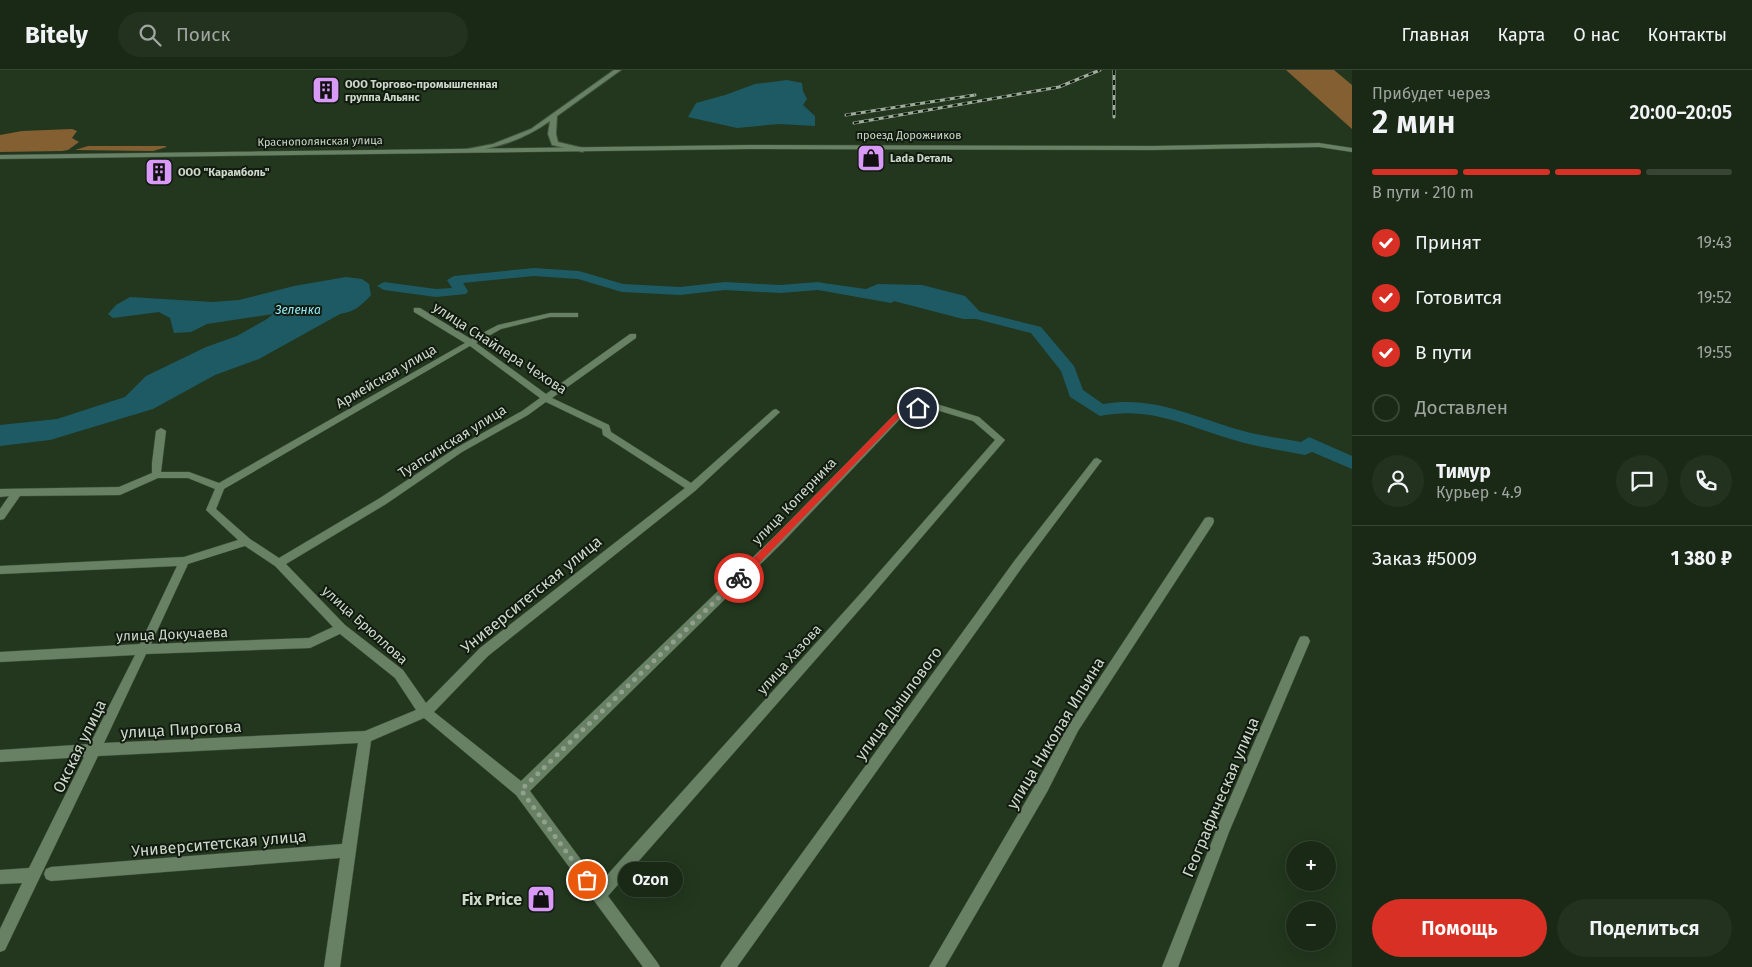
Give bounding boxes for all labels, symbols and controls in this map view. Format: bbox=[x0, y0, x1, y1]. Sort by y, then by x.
search box bbox=[118, 12, 468, 57]
text: Bitely bbox=[25, 21, 88, 49]
icon: search bbox=[136, 21, 164, 49]
text: Поиск bbox=[176, 23, 230, 46]
text: Главная bbox=[1402, 24, 1470, 46]
text: Карта bbox=[1498, 24, 1545, 46]
text: О нас bbox=[1573, 24, 1620, 46]
text: Контакты bbox=[1648, 24, 1727, 46]
building icon: ООО Торгово-промышленная группа Альянс bbox=[311, 75, 341, 105]
place label: ООО Торгово-промышленная группа Альянс bbox=[345, 78, 498, 104]
text: Прибудет через bbox=[1372, 84, 1491, 103]
text: 20:00–20:05 bbox=[1629, 101, 1732, 124]
text: 2 мин bbox=[1372, 103, 1455, 141]
street label: проезд Дорожников bbox=[857, 129, 961, 142]
street label: Краснополянская улица bbox=[257, 134, 383, 149]
shop icon: Lada Dеталь bbox=[856, 143, 886, 173]
place label: Lada Dеталь bbox=[890, 152, 953, 165]
building icon: ООО "Карамболь" bbox=[144, 157, 174, 187]
place label: ООО "Карамболь" bbox=[178, 166, 270, 179]
text: В пути · 210 m bbox=[1372, 183, 1474, 202]
icon: check bbox=[1372, 229, 1400, 257]
text: Принят bbox=[1415, 231, 1481, 254]
text: 19:43 bbox=[1697, 233, 1732, 252]
icon: check bbox=[1372, 284, 1400, 312]
text: Готовится bbox=[1415, 286, 1502, 309]
text: 19:52 bbox=[1697, 288, 1732, 307]
street label: улица Снайпера Чехова bbox=[430, 299, 570, 398]
water label: Зеленка bbox=[274, 303, 321, 317]
icon: check bbox=[1372, 339, 1400, 367]
street label: Армейская улица bbox=[333, 341, 440, 412]
text: В пути bbox=[1415, 341, 1472, 364]
text: 19:55 bbox=[1697, 343, 1732, 362]
pin bbox=[897, 387, 939, 429]
icon: home bbox=[904, 394, 932, 422]
text: Доставлен bbox=[1415, 396, 1508, 419]
street label: Туапсинская улица bbox=[395, 401, 510, 482]
street label: улица Коперника bbox=[748, 454, 840, 548]
button: person bbox=[1372, 455, 1424, 507]
button: chat bbox=[1616, 455, 1668, 507]
button: phone bbox=[1680, 455, 1732, 507]
text: Тимур bbox=[1436, 460, 1491, 483]
text: Курьер · 4.9 bbox=[1436, 483, 1522, 502]
street label: Университетская улица bbox=[457, 532, 606, 657]
text: Заказ #5009 bbox=[1372, 547, 1477, 570]
text: 1 380 ₽ bbox=[1671, 547, 1732, 570]
courier bbox=[714, 553, 764, 603]
icon: bike bbox=[725, 564, 753, 592]
street label: улица Брюллова bbox=[318, 582, 411, 668]
street label: улица Хазова bbox=[754, 621, 825, 698]
street label: улица Докучаева bbox=[116, 624, 228, 645]
street label: улица Дышлового bbox=[851, 643, 946, 764]
street label: улица Николая Ильина bbox=[1003, 654, 1108, 813]
street label: Окская улица bbox=[49, 697, 110, 796]
street label: Географическая улица bbox=[1178, 714, 1263, 880]
street label: улица Пирогова bbox=[120, 717, 242, 742]
street label: Университетская улица bbox=[131, 826, 307, 861]
map controls bbox=[1286, 841, 1336, 951]
button: + bbox=[1286, 841, 1336, 891]
pin bbox=[566, 859, 608, 901]
callout: Ozon bbox=[617, 862, 682, 898]
icon: bag bbox=[573, 866, 601, 894]
text: Ozon bbox=[632, 870, 669, 889]
shop icon: Fix Price bbox=[526, 884, 556, 914]
place label: Fix Price bbox=[462, 890, 522, 909]
button: Помощь bbox=[1372, 899, 1547, 957]
button: Поделиться bbox=[1557, 899, 1732, 957]
button: − bbox=[1286, 901, 1336, 951]

